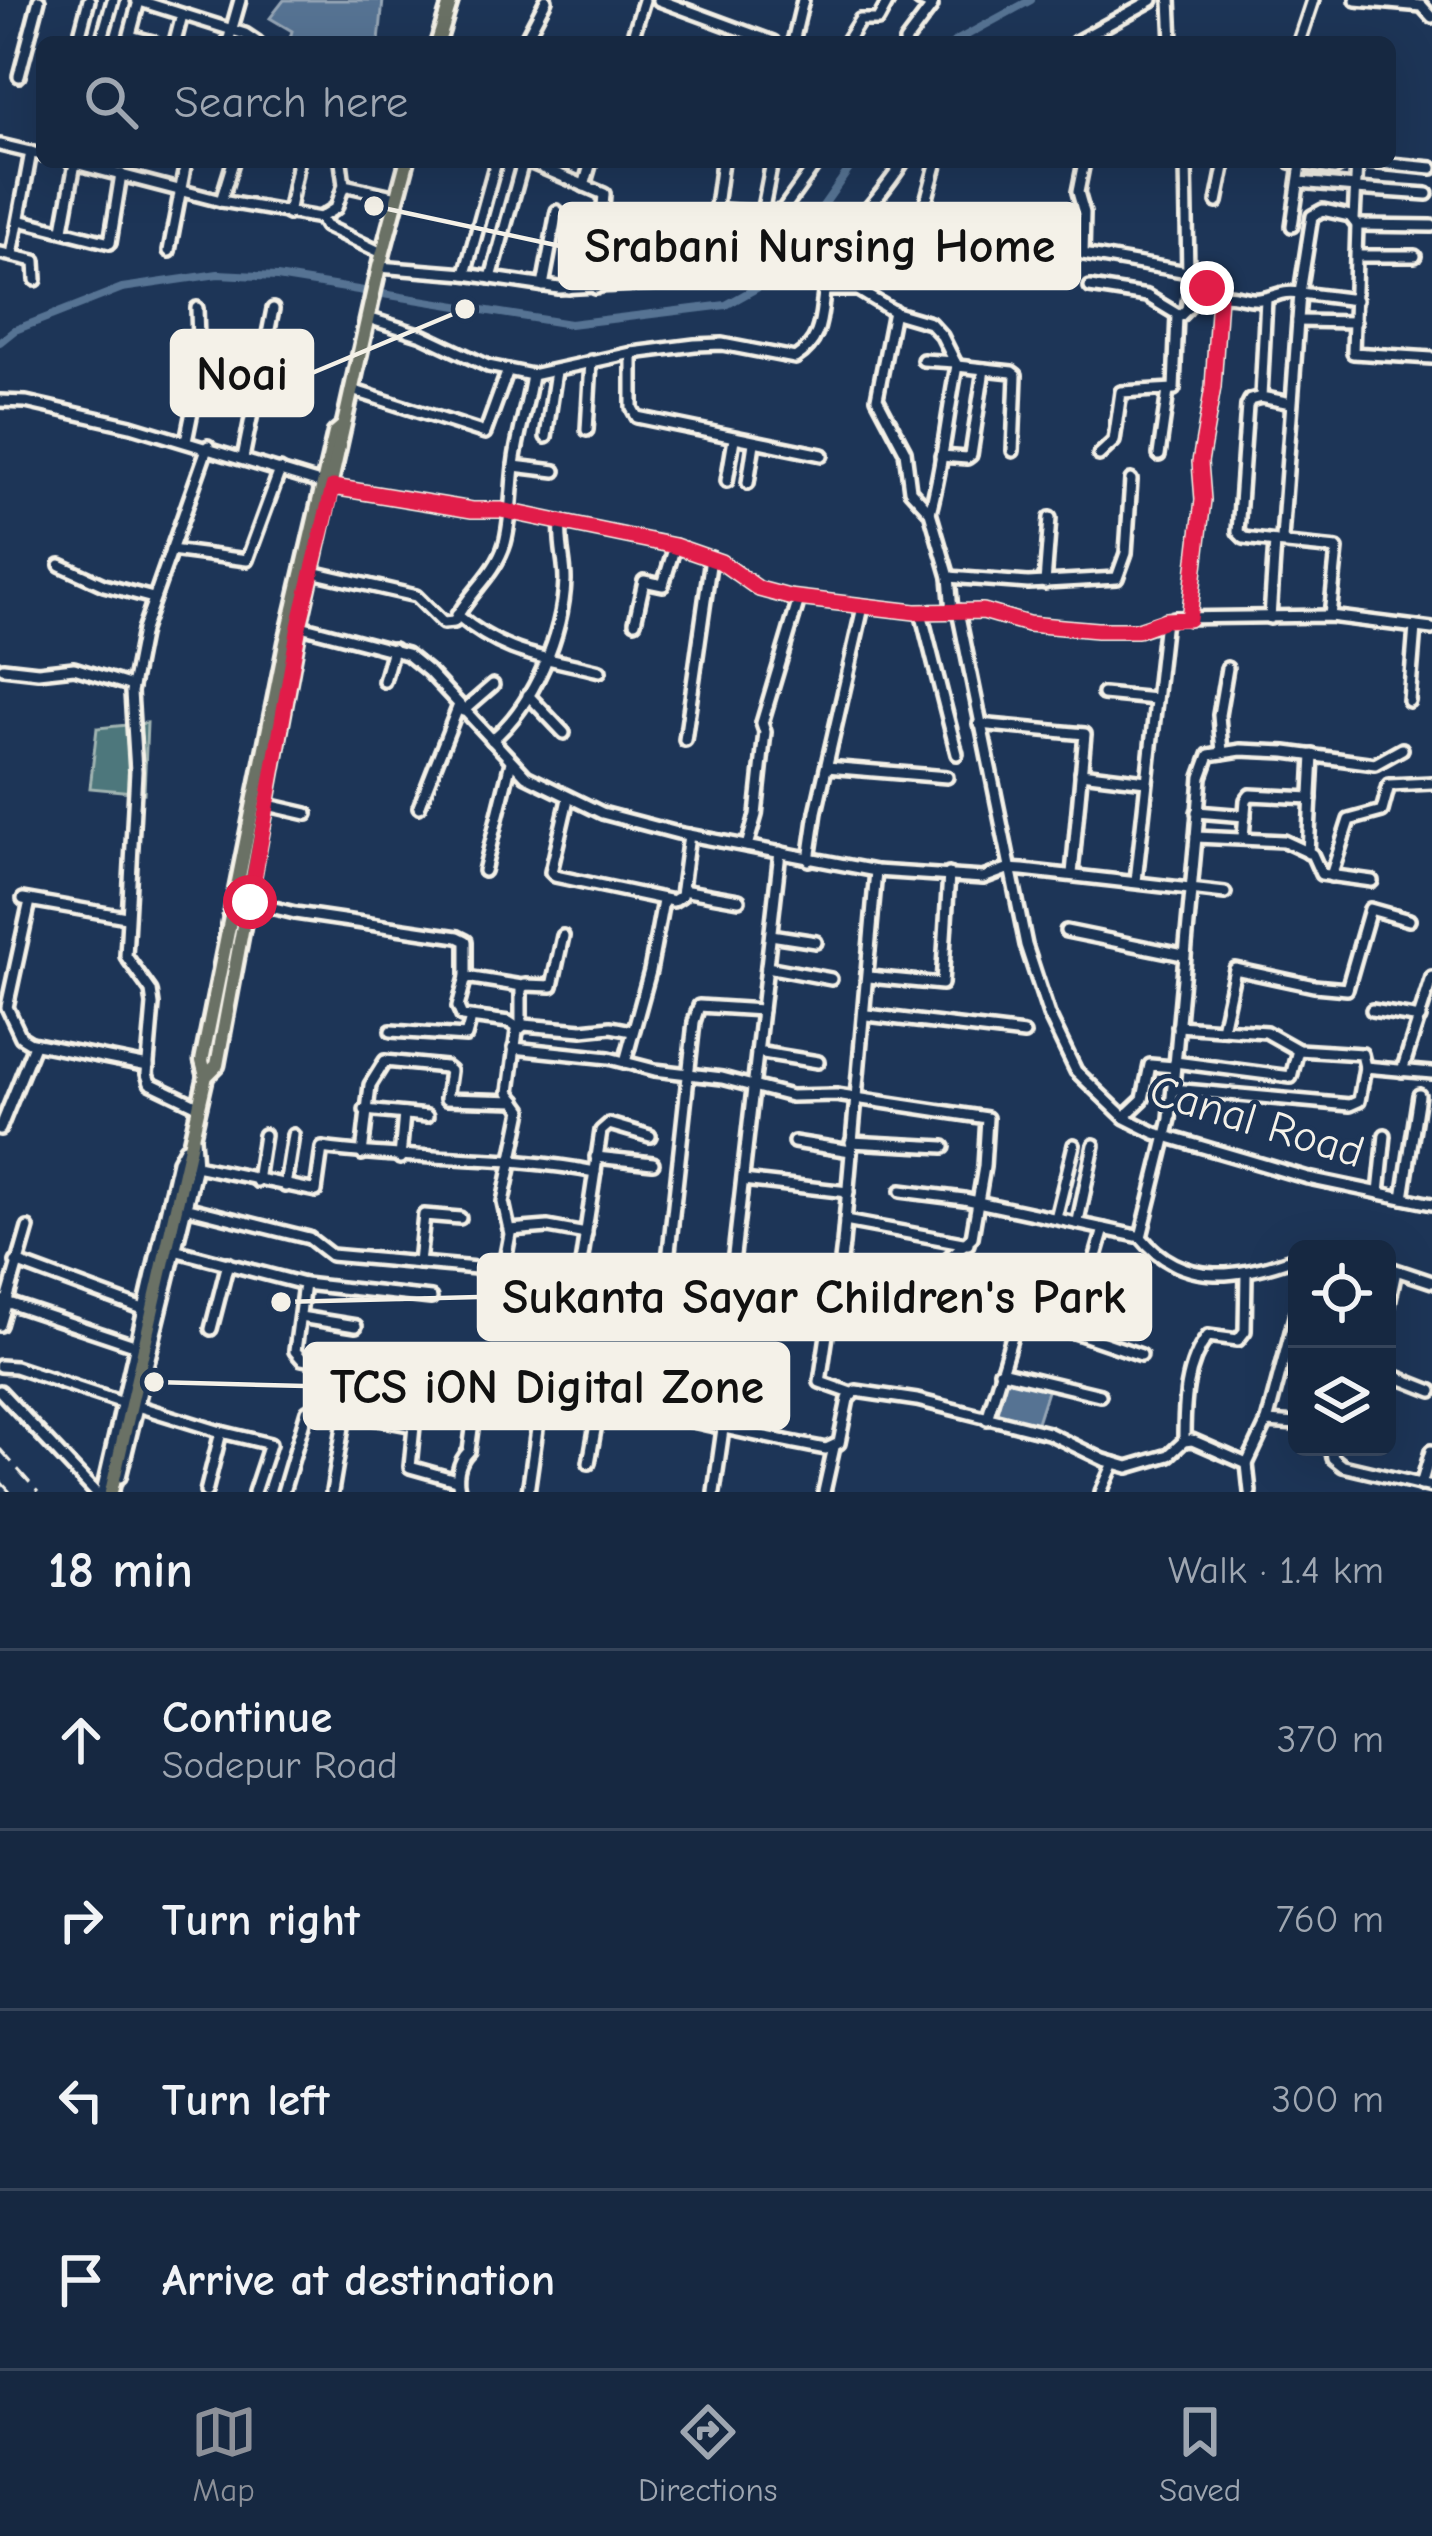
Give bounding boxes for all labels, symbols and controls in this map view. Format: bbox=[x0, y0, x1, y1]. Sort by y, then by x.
search box bbox=[36, 36, 1396, 168]
icon: search bbox=[78, 69, 144, 135]
text: Search here bbox=[174, 76, 408, 128]
callout: Srabani Nursing Home bbox=[560, 204, 1079, 288]
text: Srabani Nursing Home bbox=[585, 219, 1055, 274]
route end bbox=[1180, 261, 1234, 315]
callout: Noai bbox=[172, 331, 312, 415]
text: Noai bbox=[196, 347, 288, 402]
route start bbox=[223, 875, 277, 929]
street label: Canal Road bbox=[1144, 1064, 1370, 1178]
map controls bbox=[1288, 1240, 1396, 1456]
button: locate bbox=[1288, 1240, 1396, 1348]
callout: Sukanta Sayar Children's Park bbox=[479, 1255, 1150, 1339]
text: Sukanta Sayar Children's Park bbox=[502, 1270, 1126, 1325]
callout: TCS iON Digital Zone bbox=[305, 1344, 788, 1428]
button: layers bbox=[1288, 1348, 1396, 1456]
text: TCS iON Digital Zone bbox=[330, 1360, 764, 1415]
text: 18 min bbox=[48, 1541, 193, 1600]
text: Walk · 1.4 km bbox=[1168, 1548, 1384, 1593]
text: Continue bbox=[162, 1691, 332, 1743]
icon: ahead bbox=[48, 1707, 114, 1773]
text: 370 m bbox=[1277, 1717, 1384, 1762]
text: Sodepur Road bbox=[162, 1743, 398, 1788]
icon: right bbox=[48, 1887, 114, 1953]
text: Turn right bbox=[162, 1894, 360, 1946]
text: 760 m bbox=[1276, 1897, 1384, 1942]
icon: left bbox=[48, 2067, 114, 2133]
text: Turn left bbox=[162, 2074, 329, 2126]
text: 300 m bbox=[1271, 2077, 1384, 2122]
icon: arrive bbox=[48, 2247, 114, 2313]
text: Arrive at destination bbox=[162, 2254, 555, 2306]
tab: Map bbox=[191, 2399, 257, 2509]
tab: Directions bbox=[638, 2399, 778, 2509]
tab: Saved bbox=[1159, 2399, 1241, 2509]

